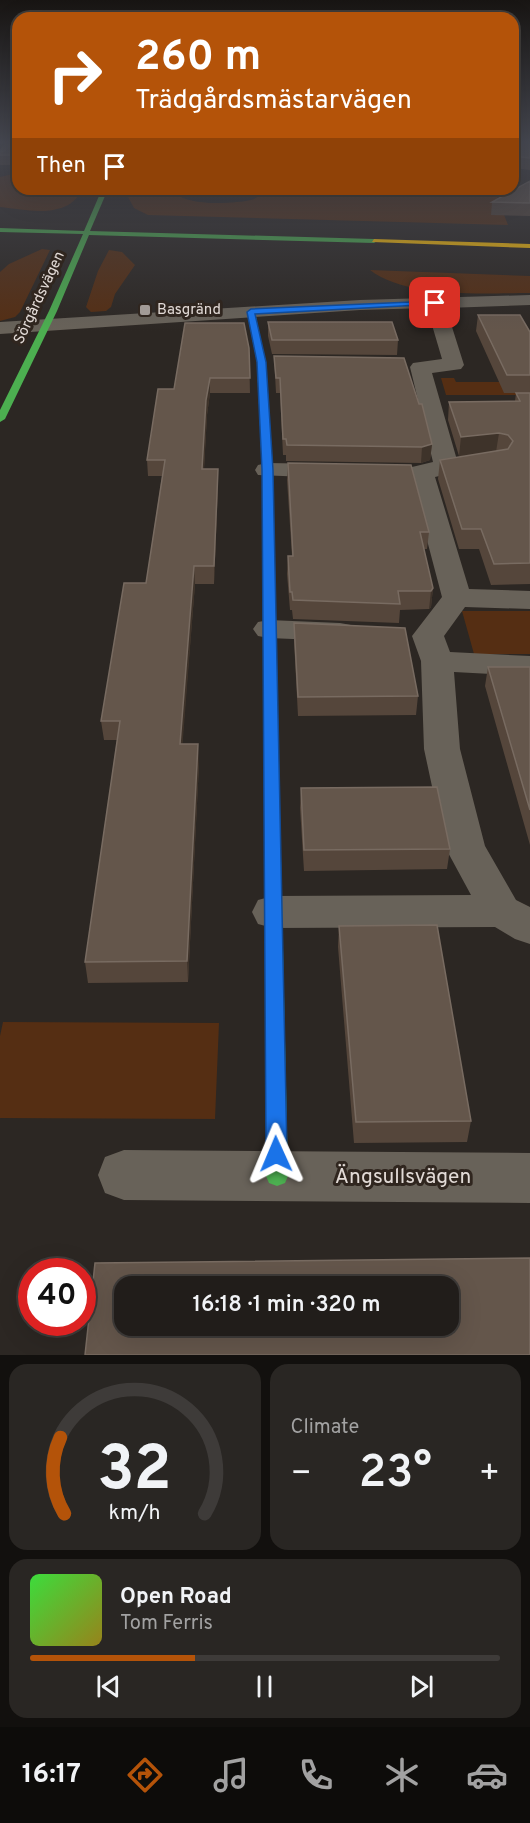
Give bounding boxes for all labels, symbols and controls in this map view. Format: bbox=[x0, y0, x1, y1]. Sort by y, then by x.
text: 260 m bbox=[135, 32, 261, 85]
icon: right bbox=[36, 36, 114, 114]
text: Trädgårdsmästarvägen bbox=[135, 84, 412, 118]
icon: arrive bbox=[98, 150, 131, 183]
text: Then bbox=[36, 153, 86, 180]
street label: Sörgårdsvägen bbox=[10, 249, 70, 347]
pin bbox=[409, 277, 460, 328]
icon: arrive bbox=[418, 286, 451, 319]
place label: Basgränd bbox=[157, 301, 221, 320]
marker: Basgränd bbox=[138, 303, 152, 317]
position arrow bbox=[244, 1122, 308, 1186]
street label: Ängsullsvägen bbox=[335, 1164, 471, 1191]
speed limit sign: 40 bbox=[18, 1258, 96, 1336]
text: 16:18 · 1 min · 320 m bbox=[193, 1292, 380, 1319]
text: Climate bbox=[291, 1415, 359, 1441]
text: 32 bbox=[98, 1433, 172, 1512]
text: 23° bbox=[359, 1446, 432, 1503]
text: − bbox=[291, 1454, 312, 1496]
text: + bbox=[479, 1454, 500, 1496]
text: km/h bbox=[109, 1500, 161, 1527]
text: Open Road bbox=[120, 1584, 232, 1611]
text: Tom Ferris bbox=[120, 1611, 213, 1637]
icon: previous bbox=[92, 1670, 125, 1703]
icon: pause bbox=[248, 1670, 281, 1703]
icon: next bbox=[405, 1670, 438, 1703]
icon: directions bbox=[124, 1754, 166, 1796]
icon: music bbox=[210, 1754, 252, 1796]
icon: phone bbox=[295, 1754, 337, 1796]
icon: climate bbox=[381, 1754, 423, 1796]
icon: car bbox=[466, 1754, 508, 1796]
text: 16:17 bbox=[22, 1758, 81, 1792]

